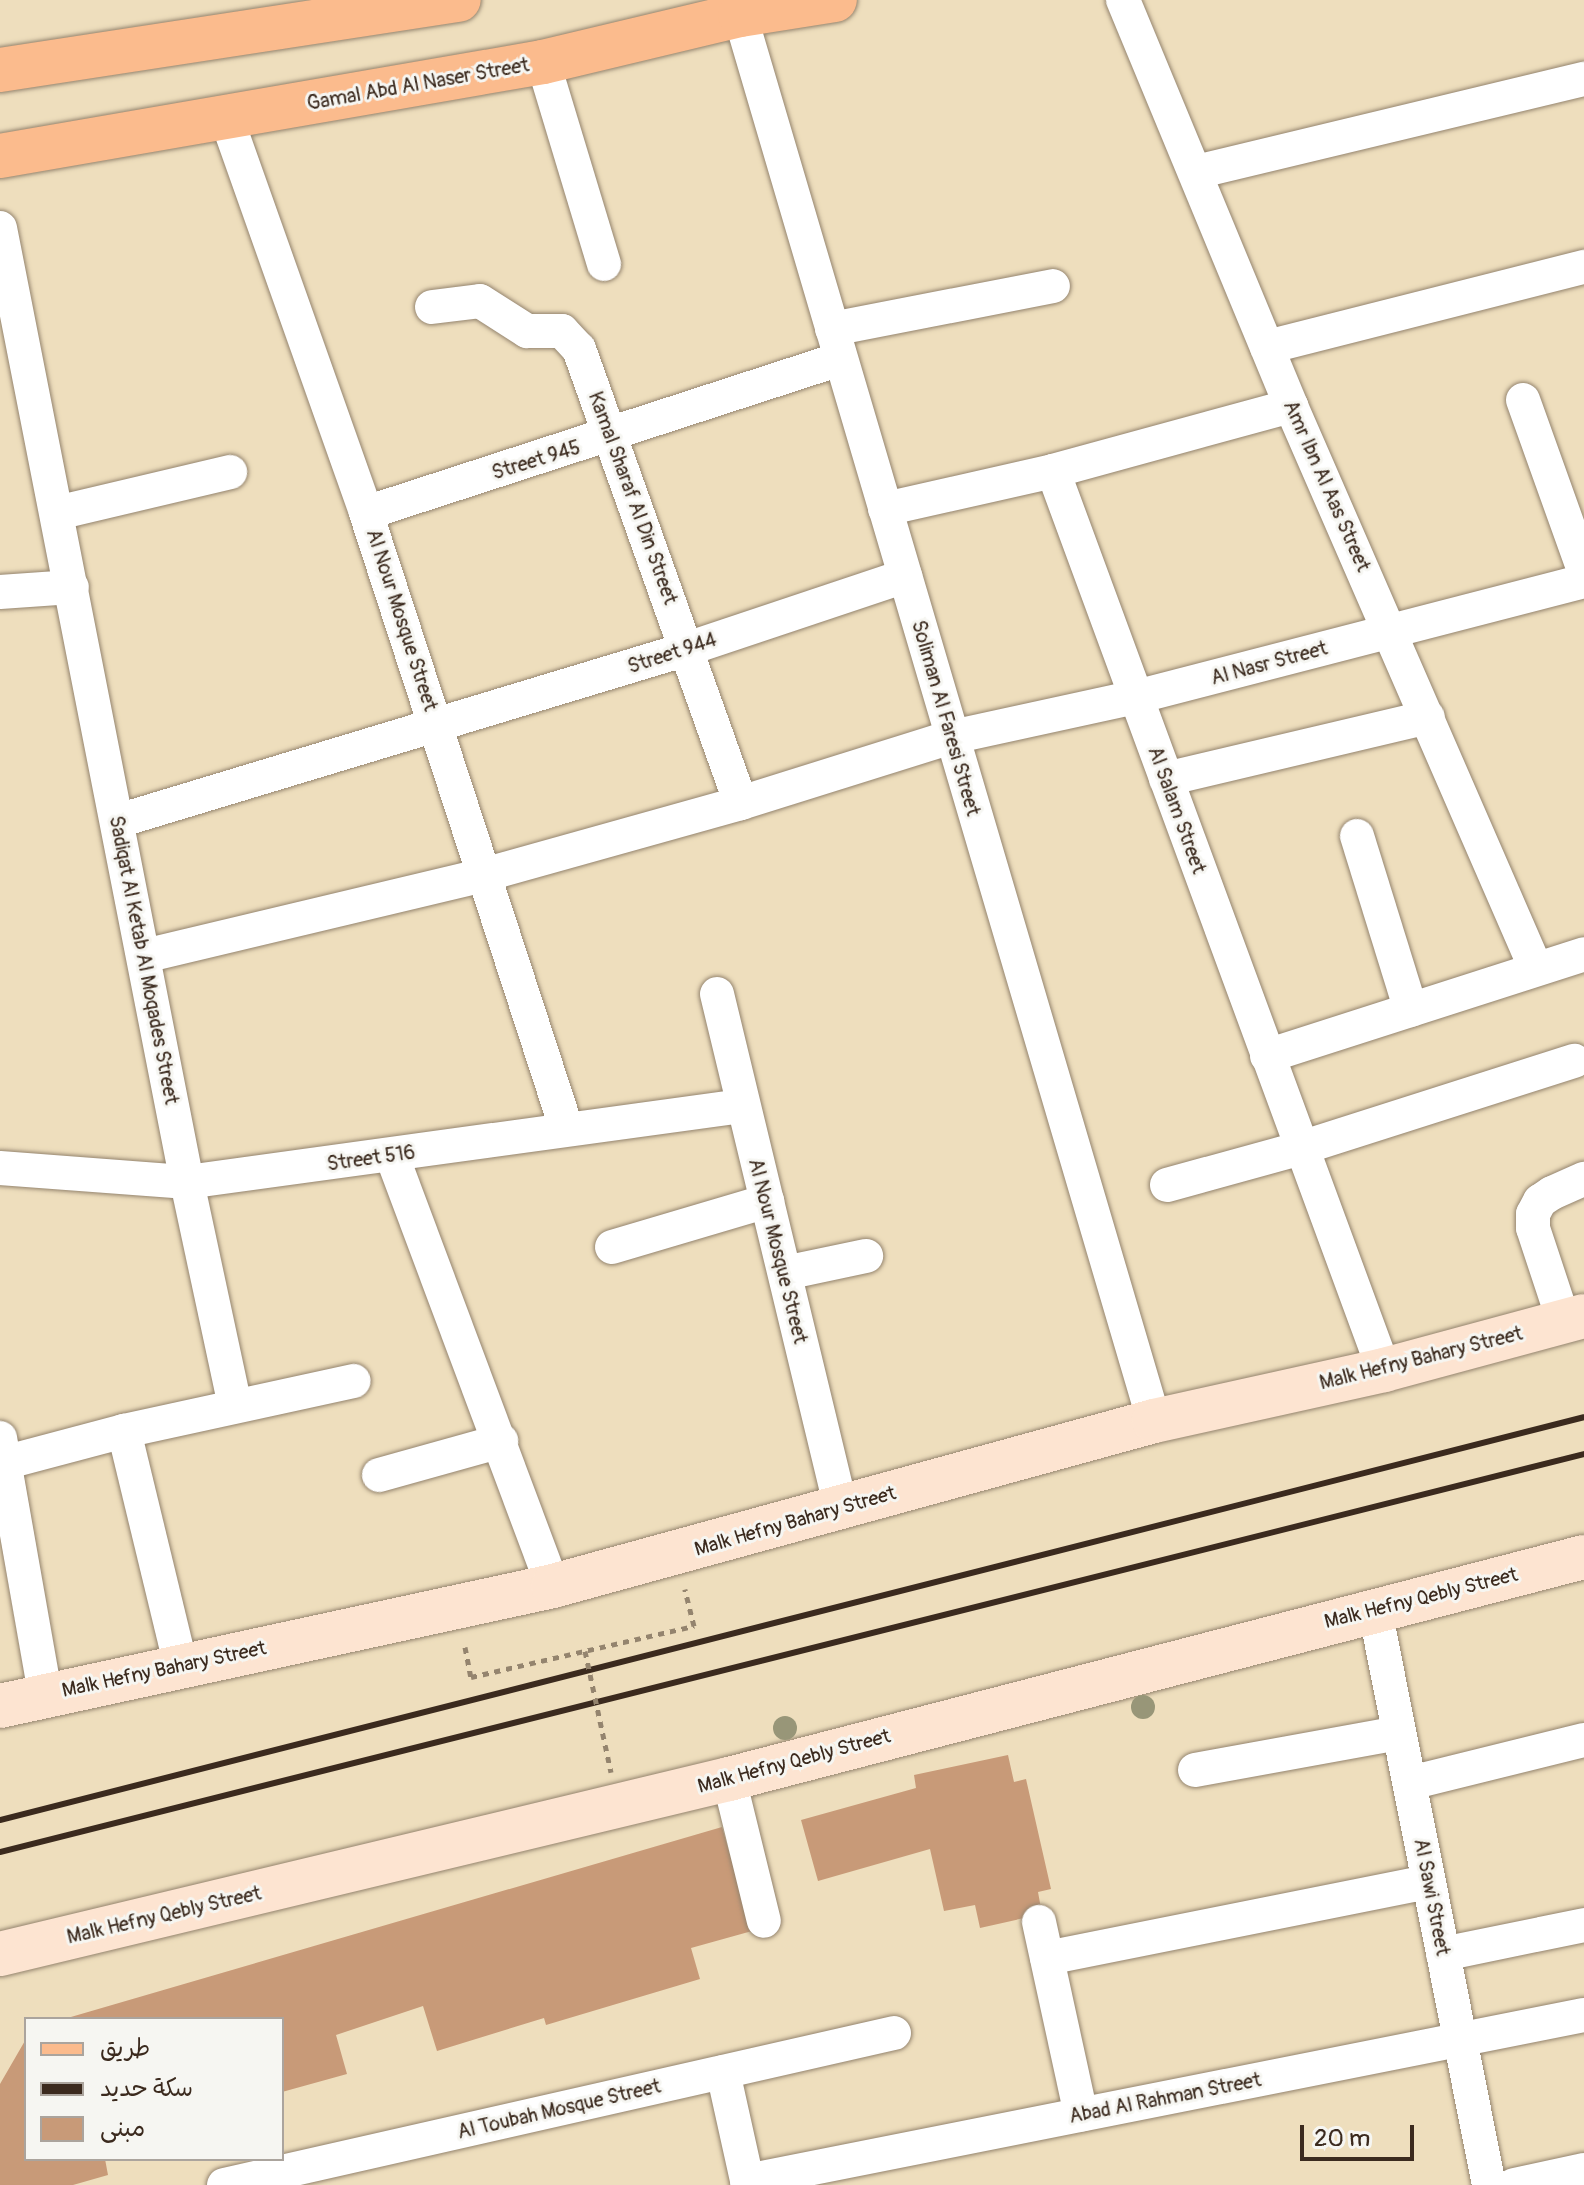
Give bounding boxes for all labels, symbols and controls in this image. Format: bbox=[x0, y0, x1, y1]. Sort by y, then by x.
street label: Gamal Abd Al Naser Street bbox=[305, 53, 531, 115]
street label: Kamal Sharaf Al Din Street bbox=[583, 388, 683, 608]
street label: Amr Ibn Al Aas Street bbox=[1278, 397, 1376, 575]
street label: Street 945 bbox=[489, 435, 583, 485]
street label: Al Nour Mosque Street bbox=[361, 526, 443, 714]
street label: Soliman Al Faresi Street bbox=[907, 617, 985, 819]
street label: Street 944 bbox=[625, 627, 719, 679]
street label: Al Nasr Street bbox=[1208, 636, 1330, 690]
street label: Al Salam Street bbox=[1143, 743, 1211, 877]
street label: Sadiqat Al Ketab Al Moqades Street bbox=[104, 814, 184, 1106]
street label: Street 516 bbox=[325, 1140, 417, 1176]
street label: Al Nour Mosque Street bbox=[743, 1156, 813, 1346]
street label: Malk Hefny Bahary Street bbox=[1317, 1321, 1525, 1395]
street label: Malk Hefny Bahary Street bbox=[692, 1481, 898, 1561]
street label: Malk Hefny Qebly Street bbox=[1322, 1562, 1520, 1634]
street label: Malk Hefny Bahary Street bbox=[60, 1636, 268, 1702]
street label: Malk Hefny Qebly Street bbox=[695, 1724, 893, 1798]
street label: Al Sawi Street bbox=[1409, 1836, 1455, 1958]
street label: Malk Hefny Qebly Street bbox=[65, 1881, 263, 1949]
legend bbox=[24, 2017, 284, 2161]
text: طريق bbox=[100, 2034, 150, 2063]
street label: Abad Al Rahman Street bbox=[1067, 2068, 1263, 2128]
text: سكة حديد bbox=[100, 2074, 193, 2103]
street label: Al Toubah Mosque Street bbox=[455, 2074, 663, 2144]
scale bar bbox=[1304, 2109, 1418, 2159]
text: مبنى bbox=[100, 2114, 145, 2143]
text: 20 m bbox=[1314, 2124, 1370, 2153]

